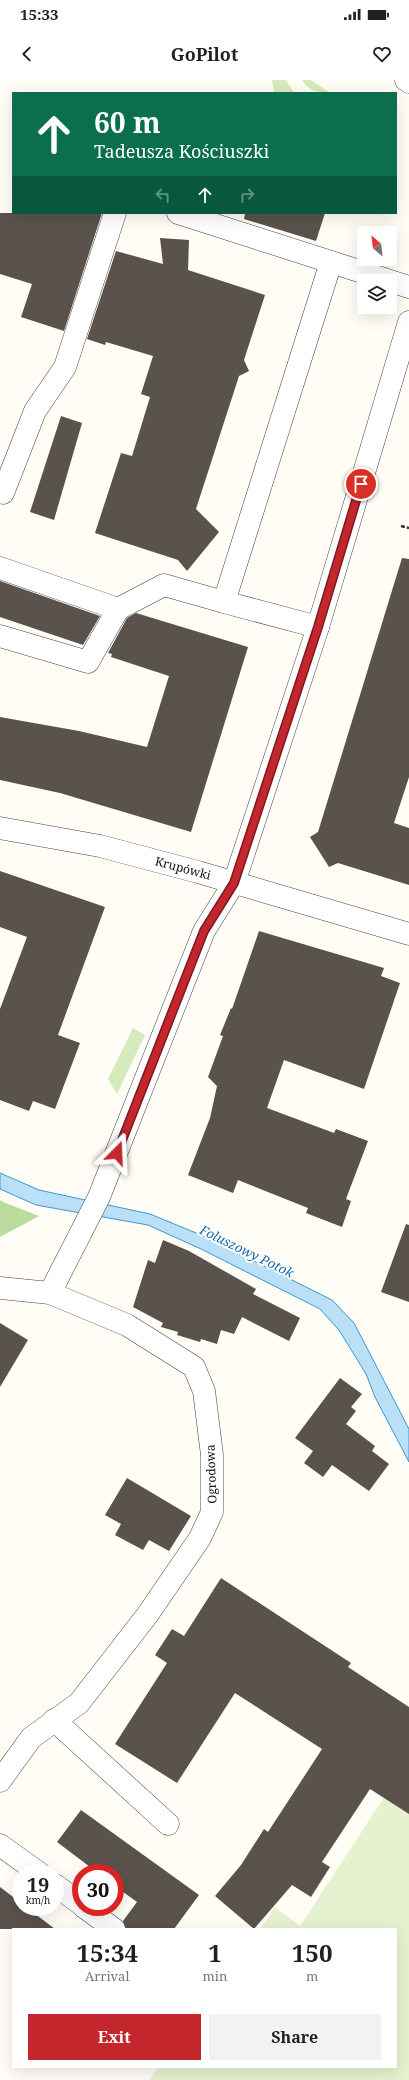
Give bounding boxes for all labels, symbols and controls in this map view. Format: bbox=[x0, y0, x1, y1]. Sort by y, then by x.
text: 15:33 bbox=[20, 4, 58, 24]
text: GoPilot bbox=[171, 42, 238, 66]
icon: back bbox=[16, 43, 38, 65]
icon: heart bbox=[371, 43, 393, 65]
text: 60 m bbox=[94, 103, 161, 141]
icon: ahead bbox=[28, 108, 80, 160]
text: Tadeusza Kościuszki bbox=[94, 139, 269, 163]
icon: left bbox=[152, 184, 174, 206]
icon: ahead bbox=[194, 184, 216, 206]
icon: right bbox=[236, 184, 258, 206]
north arrow bbox=[357, 226, 397, 266]
map controls bbox=[357, 226, 397, 314]
button: layers bbox=[357, 274, 397, 314]
pin bbox=[344, 467, 378, 501]
icon: arrive bbox=[350, 473, 372, 495]
street label: Krupówki bbox=[153, 852, 213, 884]
position arrow bbox=[96, 1132, 138, 1174]
water label: Foluszowy Potok bbox=[196, 1220, 298, 1282]
street label: Ogrodowa bbox=[201, 1444, 221, 1504]
speed limit sign: 30 bbox=[72, 1864, 124, 1916]
text: 19 bbox=[27, 1871, 49, 1898]
text: km/h bbox=[26, 1893, 50, 1907]
text: 15:34 bbox=[76, 1936, 138, 1969]
text: 1 bbox=[208, 1936, 222, 1969]
text: 150 bbox=[292, 1936, 332, 1969]
text: Arrival bbox=[85, 1967, 129, 1985]
text: min bbox=[202, 1967, 227, 1985]
text: m bbox=[306, 1967, 318, 1985]
button: Exit bbox=[28, 2014, 201, 2060]
button: Share bbox=[209, 2014, 381, 2060]

